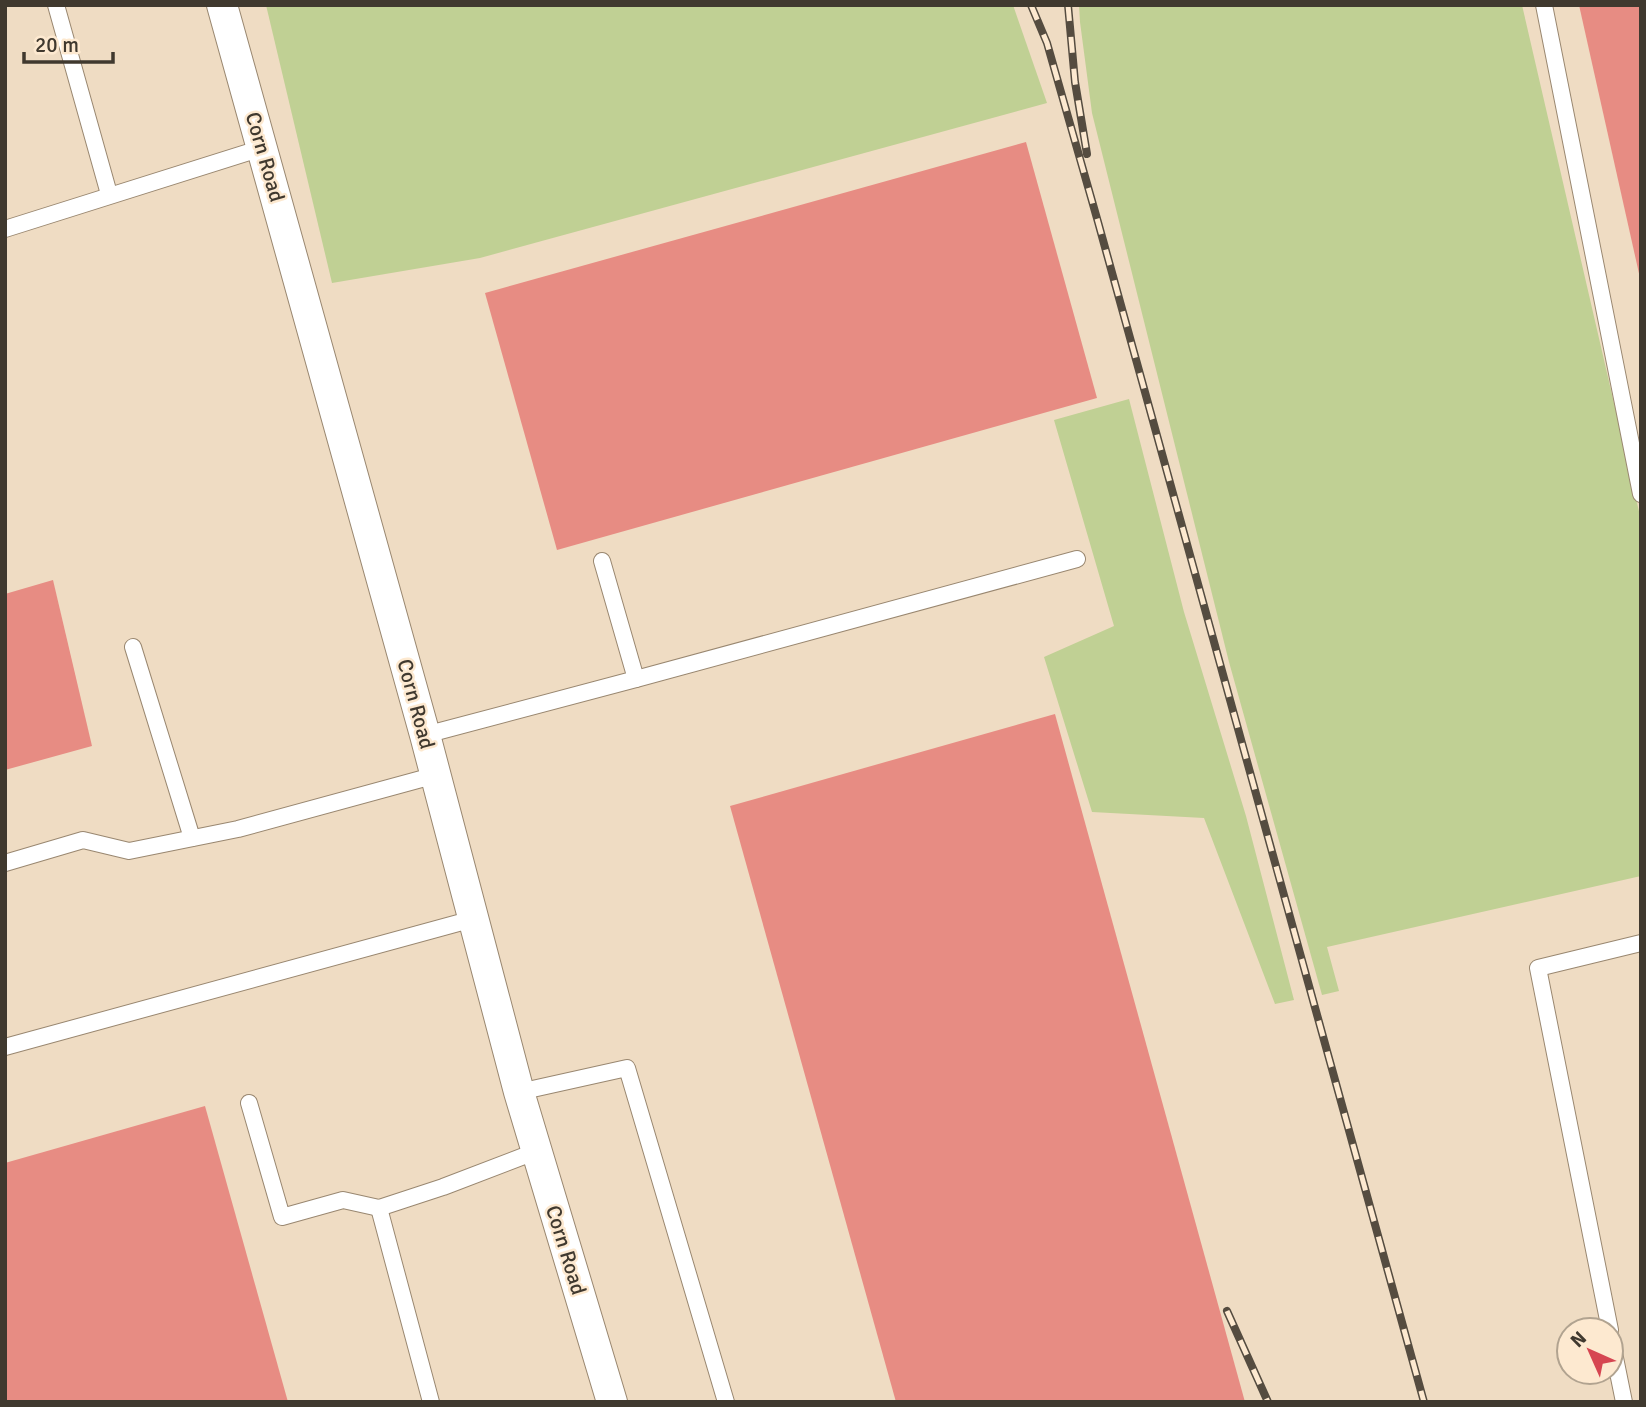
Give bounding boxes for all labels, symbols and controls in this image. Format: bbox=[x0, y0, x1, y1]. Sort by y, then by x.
scale bar bbox=[24, 21, 114, 65]
text: 20 m bbox=[35, 32, 79, 58]
street label: Corn Road bbox=[240, 109, 290, 205]
street label: Corn Road bbox=[392, 656, 440, 752]
street label: Corn Road bbox=[540, 1202, 592, 1298]
north arrow bbox=[1555, 1316, 1625, 1386]
text: N bbox=[1566, 1327, 1592, 1353]

